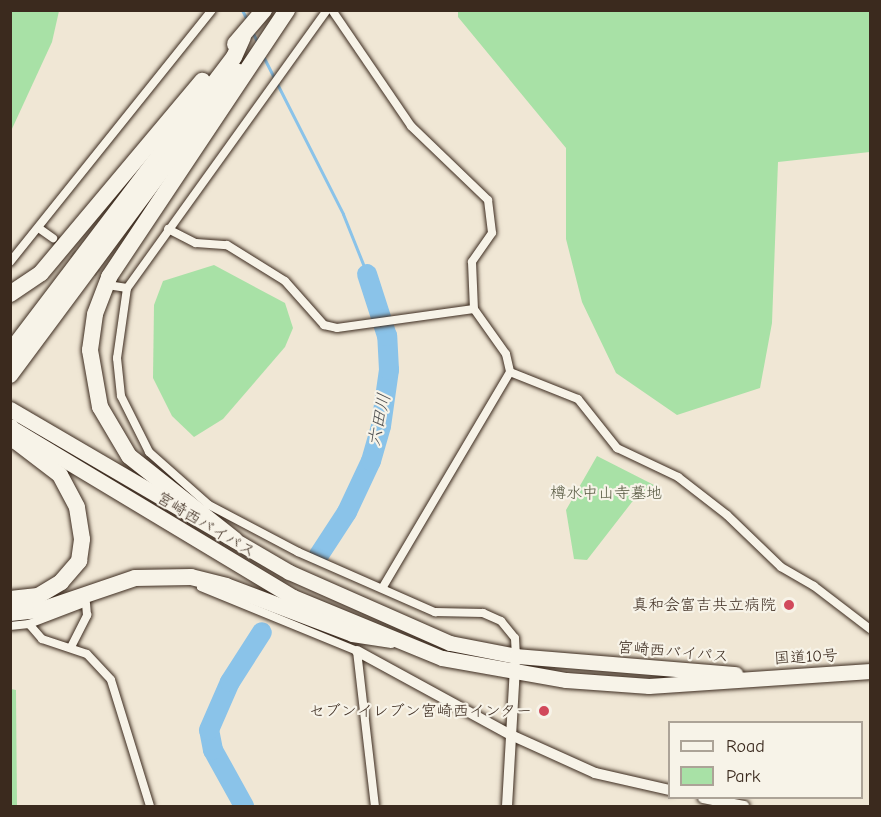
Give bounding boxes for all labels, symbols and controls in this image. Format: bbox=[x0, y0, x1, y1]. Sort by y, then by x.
water label: 六田川 bbox=[364, 391, 396, 449]
park label: 樽水中山寺墓地 bbox=[550, 483, 662, 503]
street label: 宮崎西バイパス bbox=[153, 488, 259, 562]
place label: 真和会富吉共立病院 bbox=[632, 595, 776, 615]
marker: 真和会富吉共立病院 bbox=[780, 596, 798, 614]
street label: 宮崎西バイパス bbox=[616, 638, 730, 666]
street label: 国道10号 bbox=[774, 646, 838, 668]
place label: セブンイレブン宮崎西インター bbox=[308, 701, 532, 721]
marker: セブンイレブン宮崎西インター bbox=[537, 704, 551, 718]
legend bbox=[668, 721, 863, 799]
text: Road bbox=[726, 736, 765, 757]
text: Park bbox=[726, 766, 760, 787]

